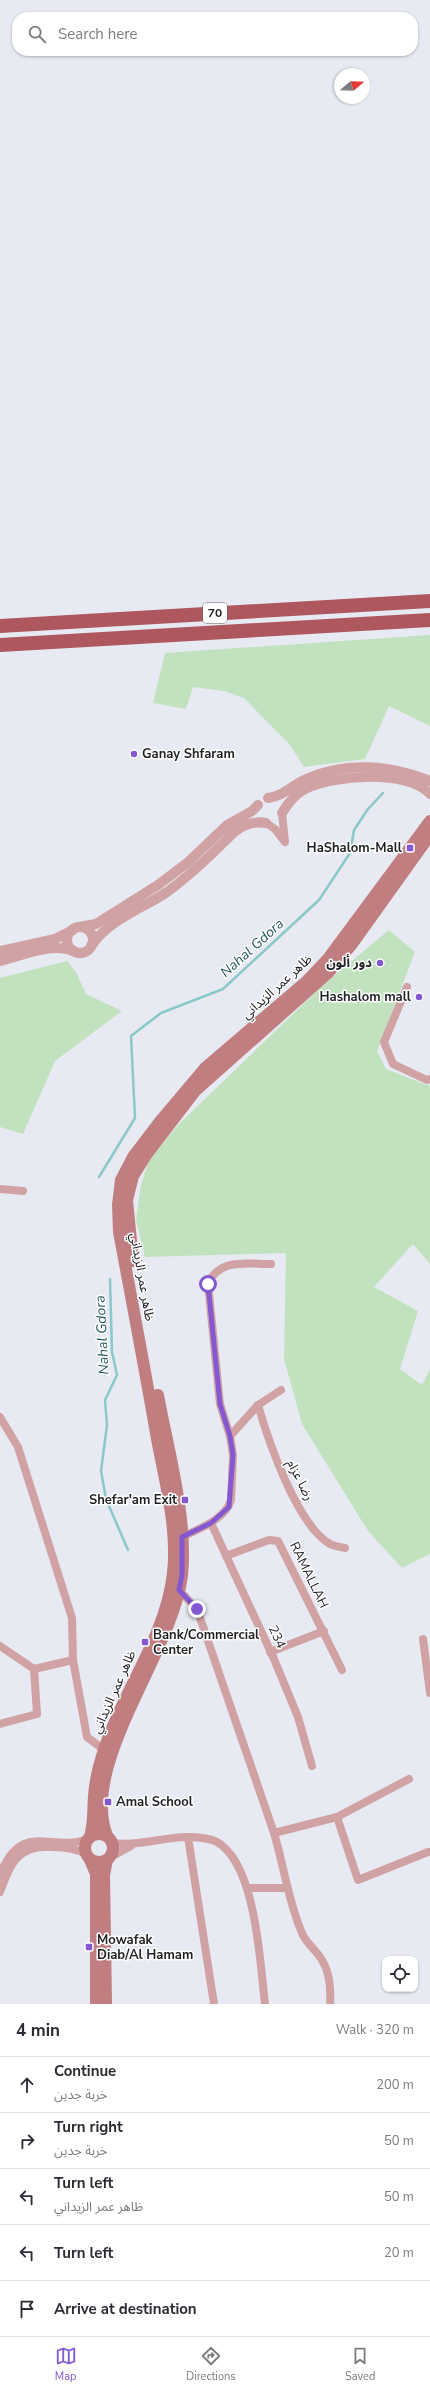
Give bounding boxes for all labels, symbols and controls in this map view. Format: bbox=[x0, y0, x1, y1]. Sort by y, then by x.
search box bbox=[12, 12, 418, 56]
icon: search bbox=[26, 23, 48, 45]
text: Search here bbox=[58, 24, 138, 44]
north arrow bbox=[334, 68, 370, 104]
road number: 70 bbox=[203, 603, 227, 623]
place label: Ganay Shfaram bbox=[142, 745, 235, 763]
marker: Ganay Shfaram bbox=[129, 749, 139, 759]
place label: HaShalom-Mall bbox=[307, 839, 403, 857]
marker: HaShalom-Mall bbox=[405, 843, 415, 853]
water label: Nahal Gdora bbox=[216, 914, 288, 982]
street label: ظاهر عمر الزيداني bbox=[238, 950, 317, 1024]
place label: دور ألون bbox=[326, 954, 372, 972]
marker: دور ألون bbox=[375, 958, 385, 968]
place label: Hashalom mall bbox=[319, 988, 412, 1006]
marker: Hashalom mall bbox=[414, 992, 424, 1002]
street label: ظاهر عمر الزيداني bbox=[124, 1231, 159, 1323]
route start bbox=[199, 1275, 217, 1293]
water label: Nahal Gdora bbox=[90, 1295, 114, 1375]
street label: رضا عزام bbox=[282, 1456, 318, 1504]
place label: Shefar'am Exit bbox=[89, 1491, 178, 1509]
marker: Shefar'am Exit bbox=[180, 1495, 190, 1505]
street label: RAMALLAH bbox=[285, 1539, 333, 1611]
route end bbox=[188, 1600, 206, 1618]
street label: 234 bbox=[264, 1623, 290, 1652]
place label: Bank/Commercial Center bbox=[153, 1626, 260, 1659]
marker: Bank/Commercial Center bbox=[140, 1637, 150, 1647]
street label: ظاهر عمر الزيداني bbox=[88, 1647, 141, 1737]
place label: Amal School bbox=[116, 1793, 194, 1811]
marker: Amal School bbox=[103, 1797, 113, 1807]
place label: Mowafak Diab/Al Hamam bbox=[97, 1931, 193, 1964]
marker: Mowafak Diab/Al Hamam bbox=[84, 1942, 94, 1952]
map controls bbox=[382, 1956, 418, 1992]
button: locate bbox=[382, 1956, 418, 1992]
text: 4 min bbox=[16, 2019, 60, 2042]
text: Walk · 320 m bbox=[336, 2021, 414, 2039]
text: Continue bbox=[54, 2061, 116, 2081]
icon: ahead bbox=[16, 2074, 38, 2096]
text: 200 m bbox=[376, 2076, 414, 2094]
text: خربة جدين bbox=[54, 2086, 108, 2104]
text: Turn right bbox=[54, 2117, 123, 2137]
icon: right bbox=[16, 2130, 38, 2152]
text: 50 m bbox=[384, 2132, 414, 2150]
text: خربة جدين bbox=[54, 2142, 108, 2160]
text: Turn left bbox=[54, 2173, 113, 2193]
icon: left bbox=[16, 2186, 38, 2208]
text: 50 m bbox=[384, 2188, 414, 2206]
text: ظاهر عمر الزيداني bbox=[54, 2198, 143, 2216]
icon: left bbox=[16, 2242, 38, 2264]
text: Turn left bbox=[54, 2243, 113, 2263]
text: 20 m bbox=[384, 2244, 414, 2262]
icon: arrive bbox=[16, 2298, 38, 2320]
text: Arrive at destination bbox=[54, 2299, 197, 2319]
tab: Map bbox=[55, 2345, 77, 2384]
tab: Directions bbox=[186, 2345, 236, 2384]
tab: Saved bbox=[345, 2345, 375, 2384]

